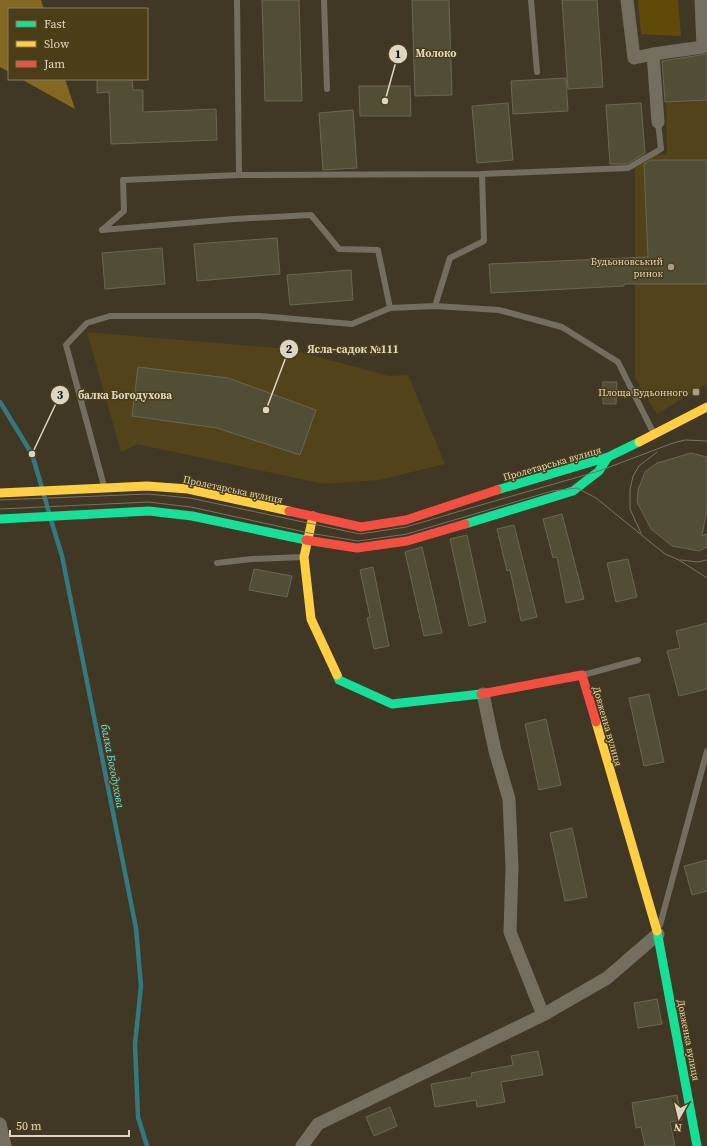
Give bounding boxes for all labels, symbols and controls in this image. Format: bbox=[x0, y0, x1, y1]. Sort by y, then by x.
legend bbox=[8, 8, 148, 80]
text: Fast bbox=[44, 16, 66, 32]
text: Slow bbox=[44, 36, 70, 52]
callout: Молоко bbox=[388, 42, 465, 65]
text: 1 bbox=[395, 46, 401, 62]
text: Молоко bbox=[416, 46, 456, 61]
text: Jam bbox=[43, 56, 65, 72]
place label: Будьоновський ринок bbox=[591, 255, 664, 280]
marker: Будьоновський ринок bbox=[666, 262, 676, 272]
callout: Ясла-садок №111 bbox=[279, 337, 406, 360]
text: 2 bbox=[286, 341, 293, 357]
text: Ясла-садок №111 bbox=[307, 342, 399, 357]
callout: балка Богодухова bbox=[50, 383, 180, 406]
place label: Площа Будьонного bbox=[598, 386, 689, 399]
text: 3 bbox=[57, 387, 64, 403]
marker: Площа Будьонного bbox=[691, 387, 701, 397]
text: балка Богодухова bbox=[78, 388, 172, 403]
street label: Пролетарська вулиця bbox=[502, 443, 603, 484]
street label: Пролетарська вулиця bbox=[182, 473, 284, 506]
street label: Довженка вулиця bbox=[590, 685, 625, 768]
water label: балка Богодухова bbox=[97, 723, 128, 810]
street label: Довженка вулиця bbox=[674, 998, 703, 1082]
north arrow bbox=[659, 1098, 699, 1138]
scale bar bbox=[10, 1112, 129, 1138]
text: 50 m bbox=[16, 1118, 42, 1134]
text: N bbox=[673, 1119, 683, 1135]

